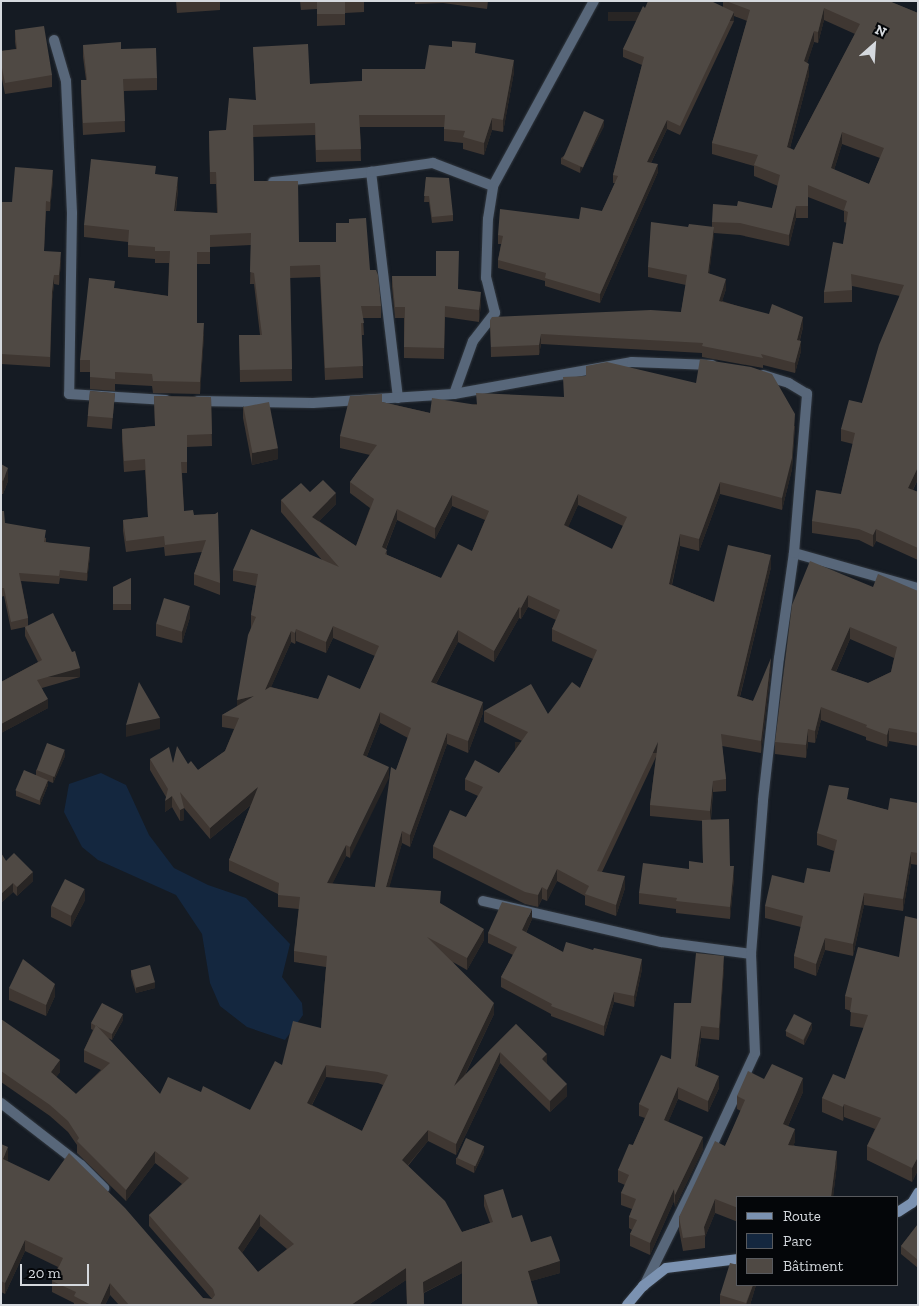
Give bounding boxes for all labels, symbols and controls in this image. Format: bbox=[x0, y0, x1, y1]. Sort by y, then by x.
north arrow bbox=[849, 20, 899, 70]
text: N bbox=[872, 21, 889, 41]
legend bbox=[736, 1196, 899, 1286]
text: Route bbox=[783, 1207, 821, 1225]
text: Parc bbox=[783, 1232, 812, 1250]
scale bar bbox=[22, 1254, 91, 1286]
text: Bâtiment bbox=[783, 1257, 843, 1275]
text: 20 m bbox=[28, 1264, 61, 1282]

